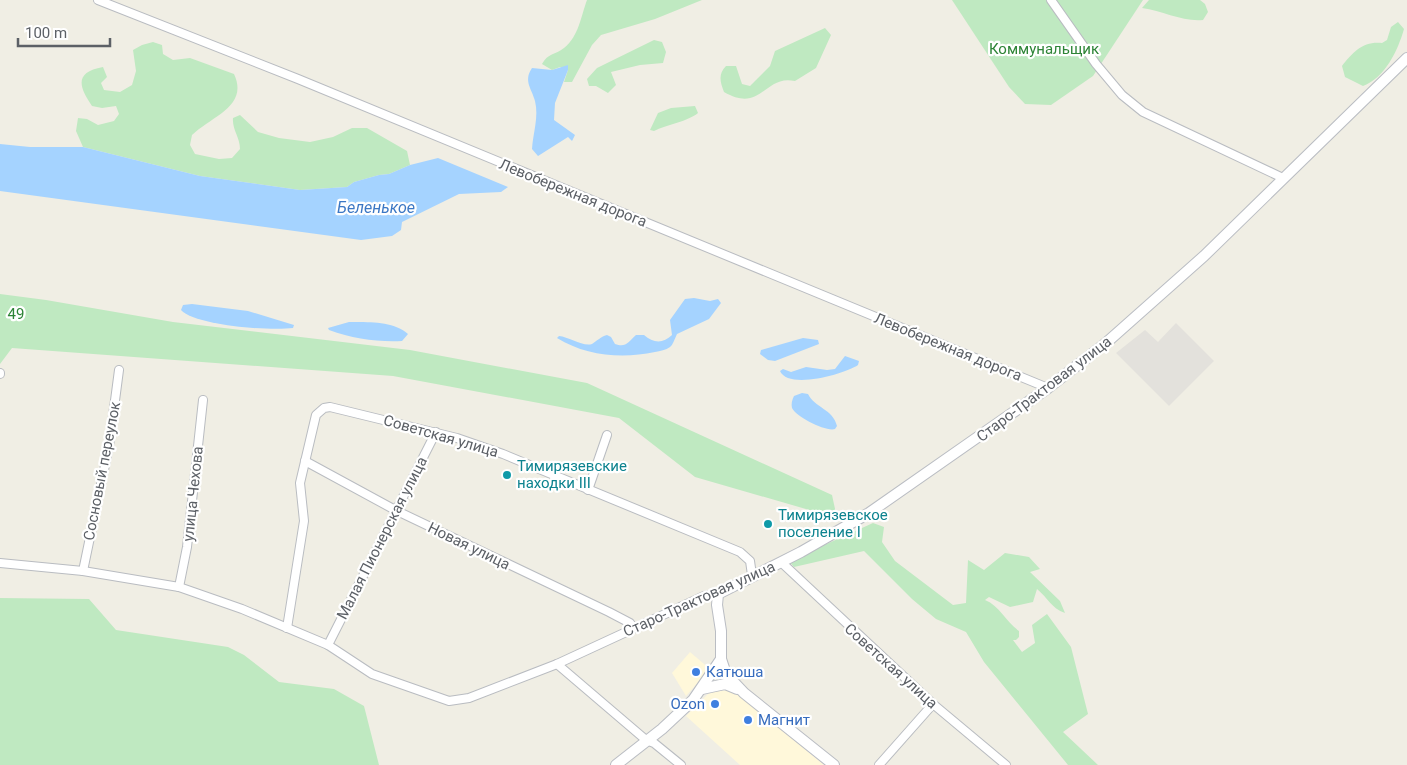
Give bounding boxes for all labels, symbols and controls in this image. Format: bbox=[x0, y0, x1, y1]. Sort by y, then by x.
scale bar bbox=[18, 15, 110, 47]
text: 100 m bbox=[25, 24, 67, 42]
park label: Коммунальщик bbox=[989, 40, 1099, 58]
street label: Левобережная дорога bbox=[497, 155, 649, 231]
water label: Беленькое bbox=[337, 198, 415, 217]
park label: 49 bbox=[8, 305, 24, 323]
street label: Левобережная дорога bbox=[872, 309, 1024, 385]
street label: Старо-Трактовая улица bbox=[973, 332, 1115, 446]
street label: Сосновый переулок bbox=[80, 400, 124, 542]
street label: Советская улица bbox=[381, 411, 501, 461]
street label: улица Чехова bbox=[179, 445, 207, 543]
street label: Малая Пионерская улица bbox=[333, 454, 431, 622]
place label: Тимирязевские находки III bbox=[517, 457, 627, 492]
marker: Тимирязевские находки III bbox=[501, 469, 513, 481]
place label: Тимирязевское поселение I bbox=[778, 506, 888, 541]
street label: Новая улица bbox=[425, 518, 513, 574]
marker: Тимирязевское поселение I bbox=[762, 518, 774, 530]
street label: Старо-Трактовая улица bbox=[620, 557, 778, 641]
street label: Советская улица bbox=[841, 620, 941, 712]
place label: Катюша bbox=[706, 663, 763, 681]
marker: Катюша bbox=[690, 666, 702, 678]
place label: Ozon bbox=[671, 695, 705, 713]
marker: Ozon bbox=[709, 698, 721, 710]
place label: Магнит bbox=[758, 711, 810, 729]
marker: Магнит bbox=[742, 714, 754, 726]

